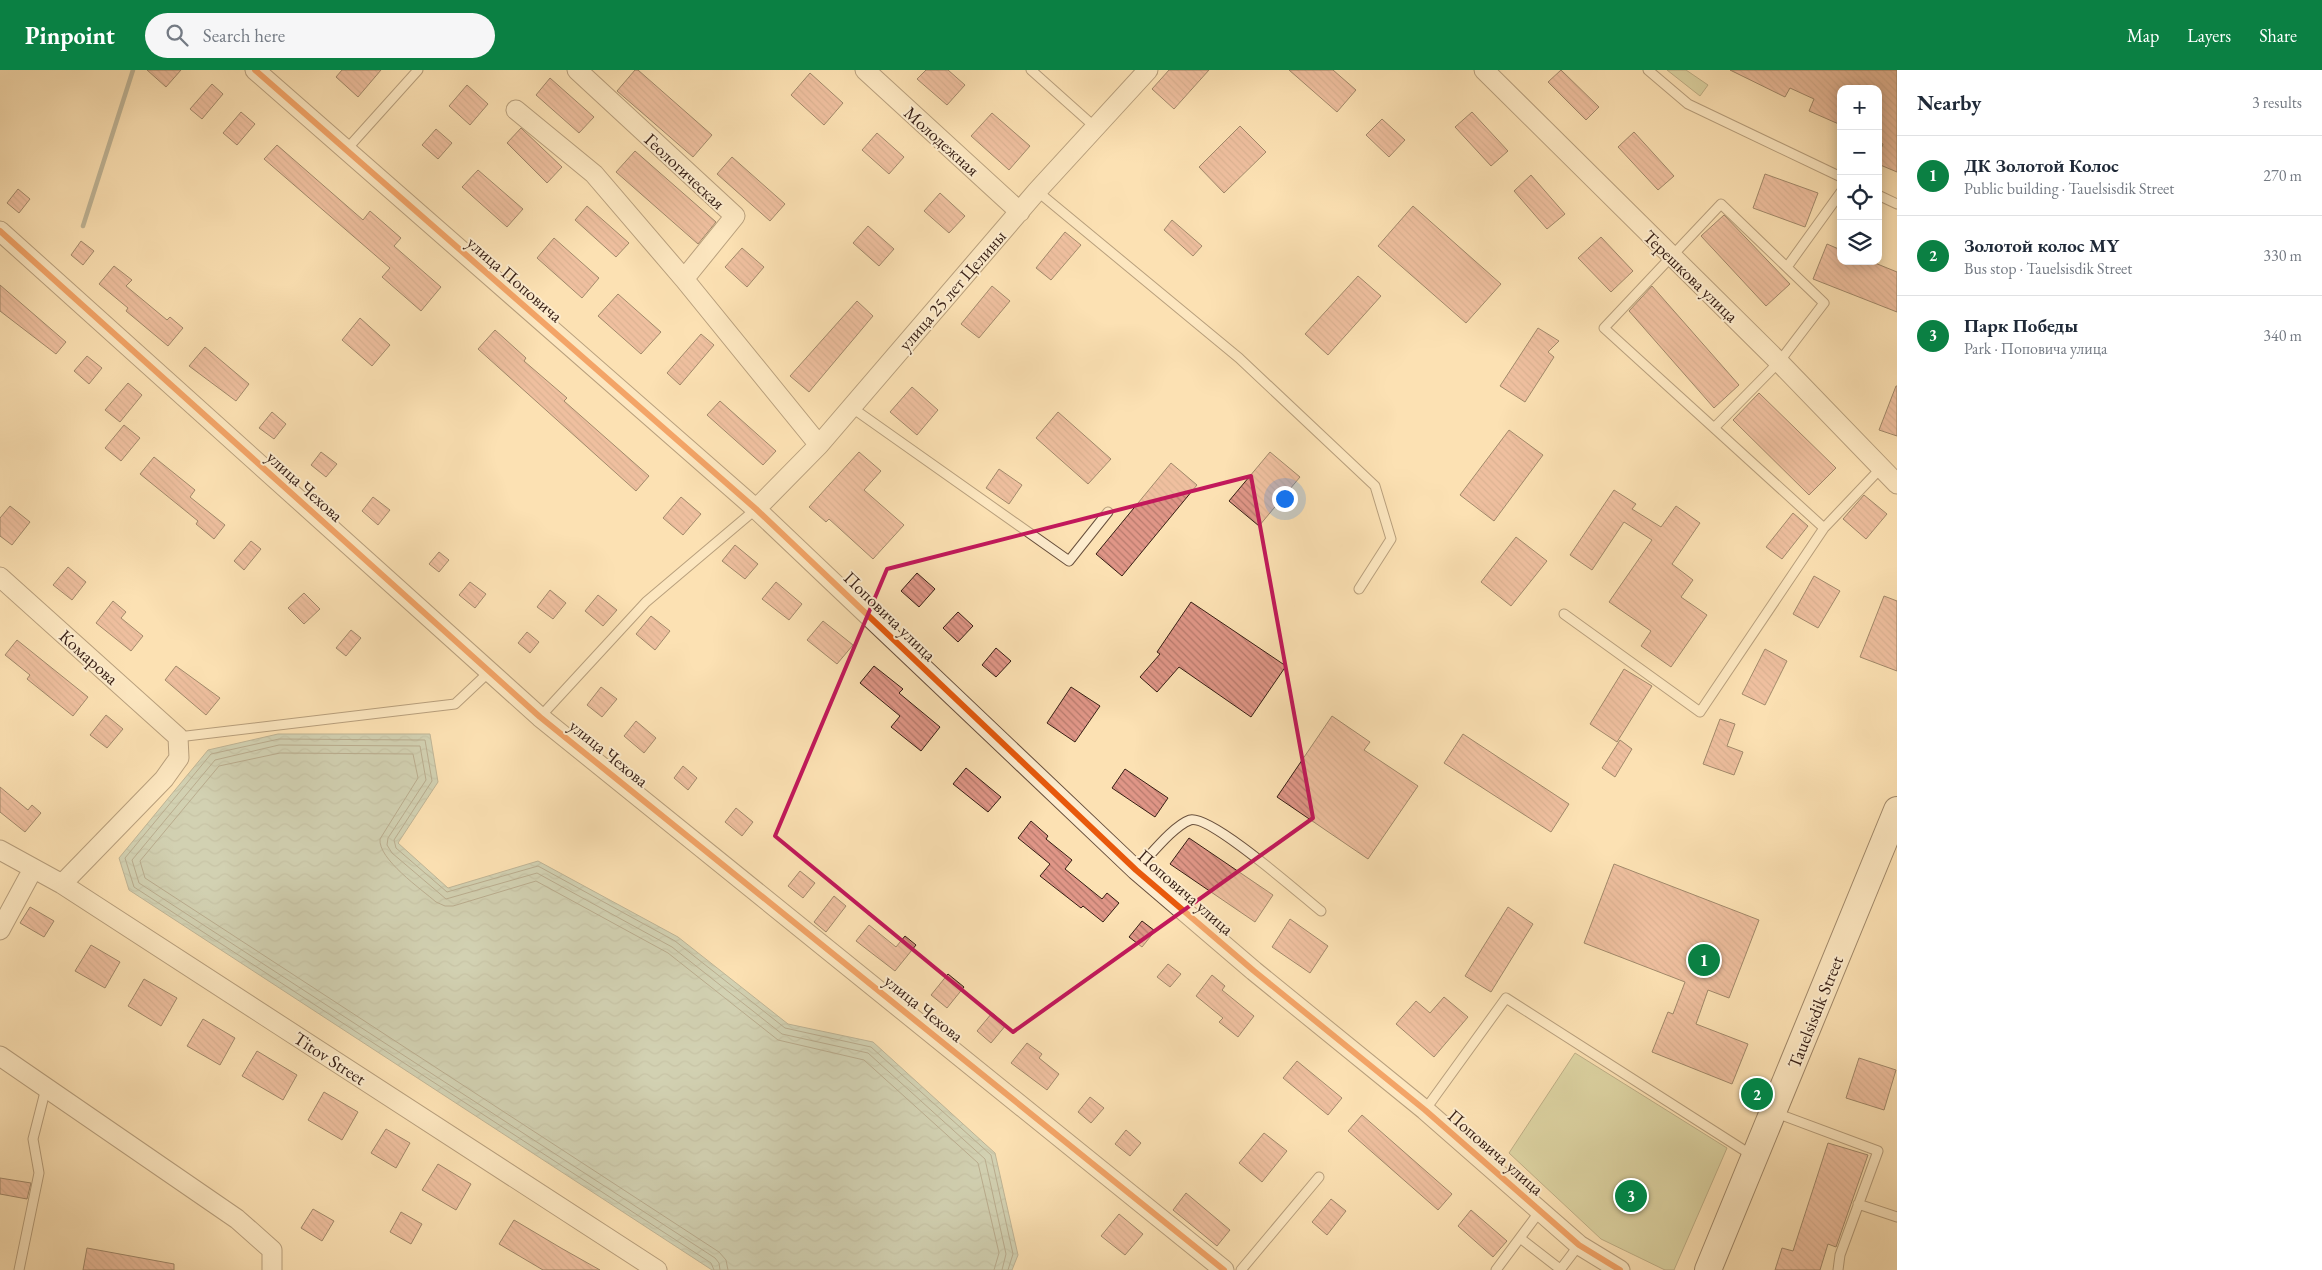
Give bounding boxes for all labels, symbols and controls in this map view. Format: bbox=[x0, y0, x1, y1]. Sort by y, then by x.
search box bbox=[145, 13, 495, 58]
text: Pinpoint bbox=[25, 20, 115, 51]
icon: search bbox=[163, 21, 191, 49]
text: Search here bbox=[203, 23, 285, 48]
text: Map bbox=[2127, 24, 2159, 47]
text: Layers bbox=[2187, 24, 2231, 47]
text: Share bbox=[2259, 24, 2297, 47]
map controls bbox=[1837, 85, 1882, 265]
button: + bbox=[1837, 85, 1882, 130]
text: Nearby bbox=[1917, 89, 1981, 116]
text: 3 results bbox=[2252, 92, 2302, 113]
street label: Молодежная bbox=[900, 101, 984, 181]
street label: Геологическая bbox=[640, 128, 730, 214]
button: − bbox=[1837, 130, 1882, 175]
text: ДК Золотой Колос bbox=[1964, 153, 2119, 178]
text: 1 bbox=[1929, 165, 1937, 186]
text: 270 m bbox=[2263, 165, 2302, 186]
button: locate bbox=[1837, 175, 1882, 220]
text: Public building · Tauelsisdik Street bbox=[1964, 178, 2174, 199]
button: layers bbox=[1837, 220, 1882, 265]
street label: улица 25 лет Целины bbox=[893, 225, 1011, 355]
street label: Терешкова улица bbox=[1639, 225, 1744, 328]
street label: улица Поповича bbox=[462, 231, 568, 328]
text: Золотой колос МҮ bbox=[1964, 233, 2119, 258]
text: 2 bbox=[1929, 245, 1937, 266]
text: 330 m bbox=[2263, 245, 2302, 266]
text: Bus stop · Tauelsisdik Street bbox=[1964, 258, 2132, 279]
text: Парк Победы bbox=[1964, 313, 2078, 338]
text: 3 bbox=[1929, 325, 1937, 346]
text: 340 m bbox=[2263, 325, 2302, 346]
text: Park · Поповича улица bbox=[1964, 338, 2107, 359]
street label: улица Чехова bbox=[262, 445, 349, 527]
your location bbox=[1272, 486, 1298, 512]
street label: Поповича улица bbox=[839, 566, 942, 666]
street label: Комарова bbox=[55, 624, 124, 690]
street label: улица Чехова bbox=[565, 714, 654, 793]
street label: Поповича улица bbox=[1133, 844, 1239, 941]
pin: 1 bbox=[1688, 941, 1720, 979]
street label: Tauelsisdik Street bbox=[1782, 952, 1848, 1072]
street label: улица Чехова bbox=[880, 969, 969, 1048]
street label: Titov Street bbox=[289, 1026, 371, 1090]
pin: 2 bbox=[1741, 1075, 1773, 1113]
street label: Поповича улица bbox=[1443, 1104, 1549, 1201]
pin: 3 bbox=[1615, 1177, 1647, 1215]

